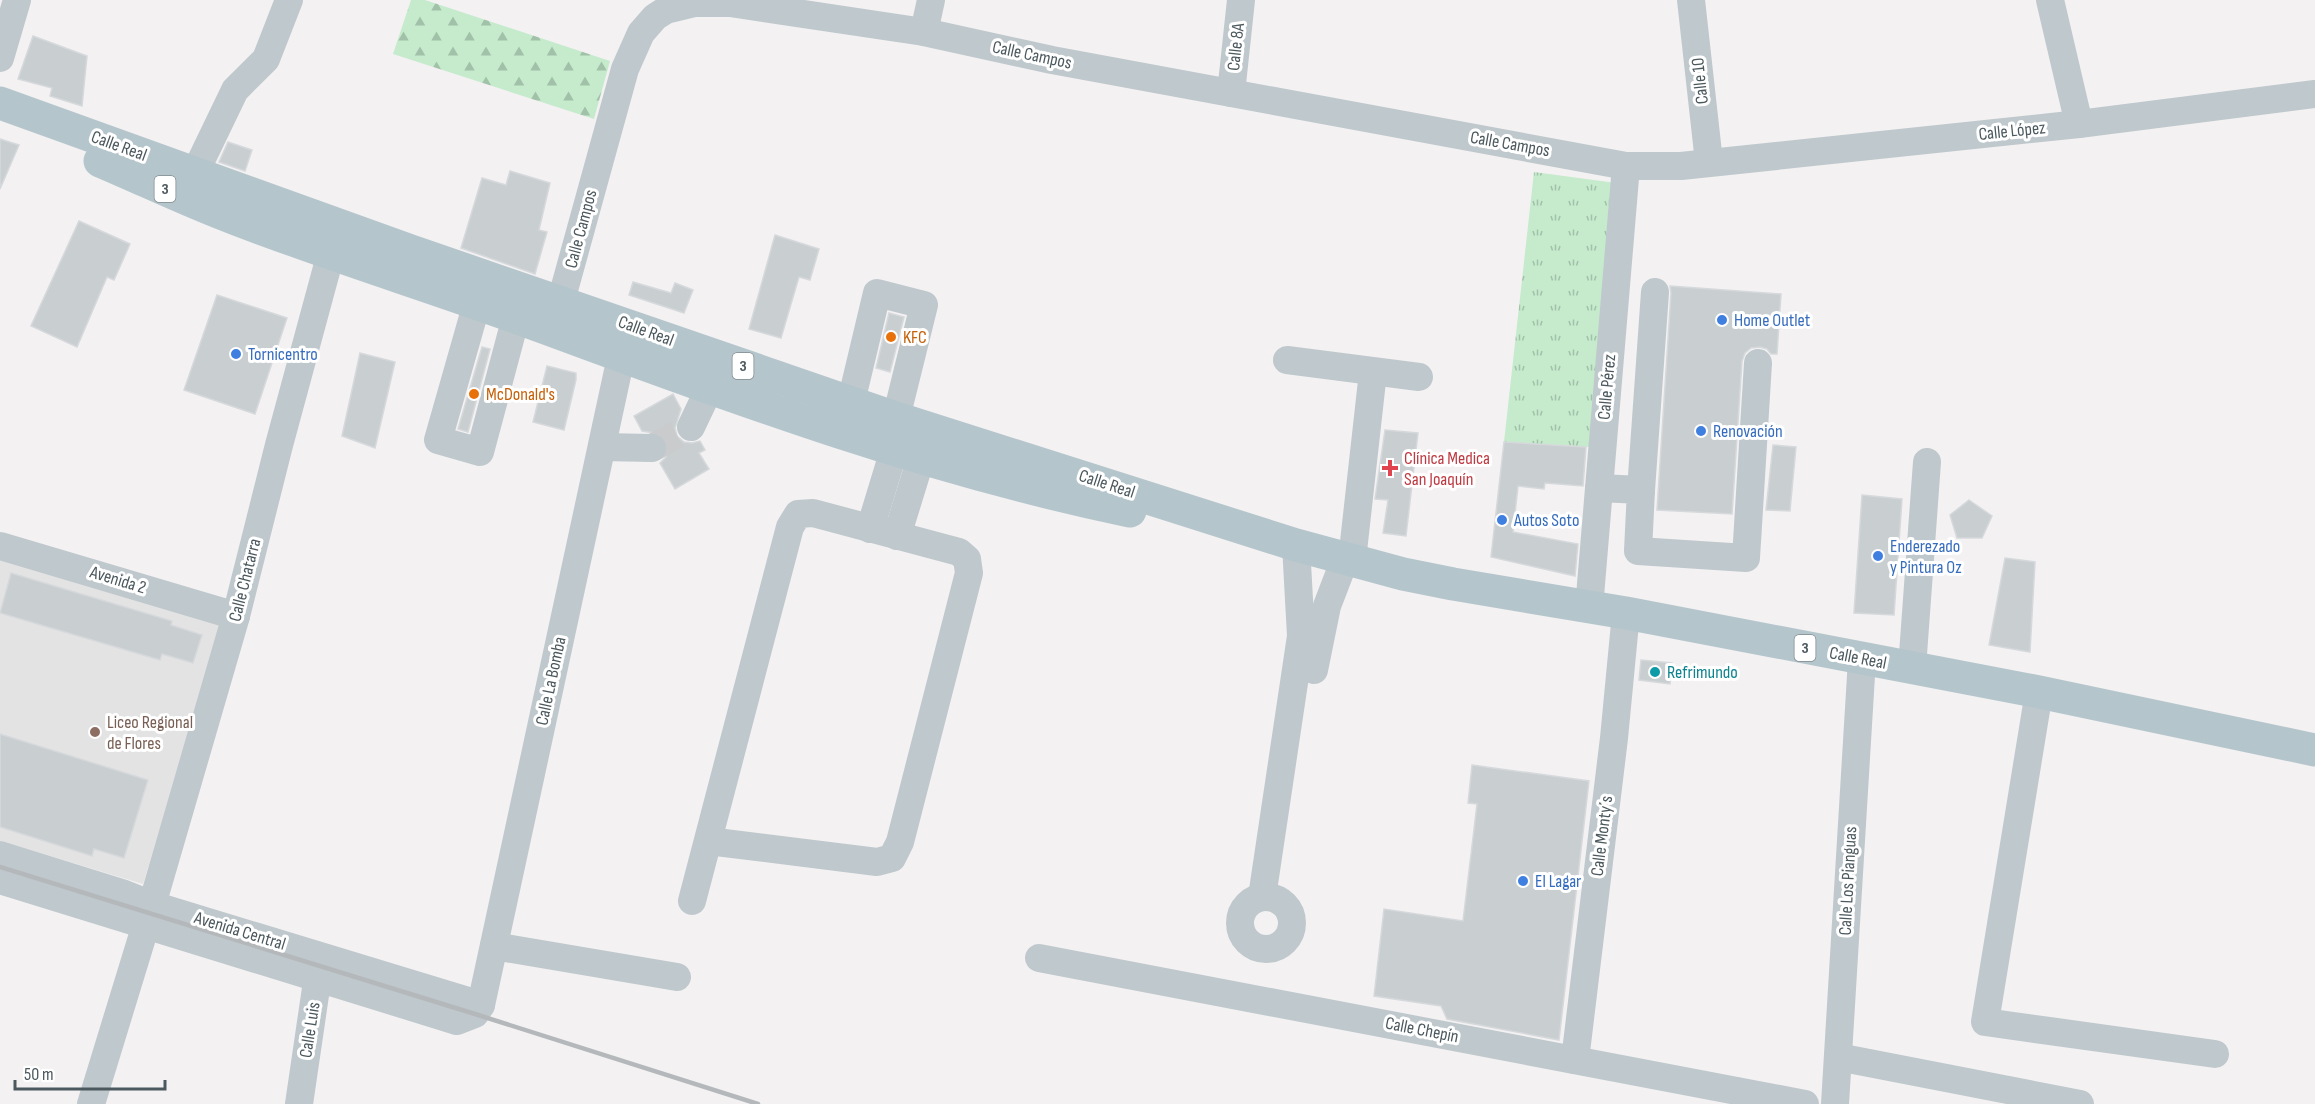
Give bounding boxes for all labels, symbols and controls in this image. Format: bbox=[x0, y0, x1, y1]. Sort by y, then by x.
street label: Calle 8A bbox=[1223, 22, 1249, 72]
street label: Calle Campos bbox=[990, 36, 1074, 74]
street label: Calle 10 bbox=[1687, 57, 1713, 105]
street label: Calle López bbox=[1977, 117, 2047, 145]
street label: Calle Real bbox=[88, 126, 150, 166]
street label: Calle Campos bbox=[1469, 127, 1551, 161]
road number: 3 bbox=[154, 176, 176, 202]
street label: Calle Campos bbox=[560, 187, 602, 271]
place label: Home Outlet bbox=[1734, 310, 1811, 331]
street label: Calle Real bbox=[615, 311, 677, 351]
marker: Home Outlet bbox=[1715, 313, 1729, 327]
place label: KFC bbox=[903, 327, 927, 348]
marker: KFC bbox=[884, 330, 898, 344]
place label: Tornicentro bbox=[248, 344, 318, 365]
marker: Tornicentro bbox=[229, 347, 243, 361]
road number: 3 bbox=[732, 353, 754, 379]
street label: Calle Pérez bbox=[1594, 353, 1620, 421]
place label: McDonald's bbox=[486, 384, 555, 405]
marker: McDonald's bbox=[467, 387, 481, 401]
place label: Renovación bbox=[1713, 421, 1783, 442]
marker: Renovación bbox=[1694, 424, 1708, 438]
place label: Clínica Medica San Joaquín bbox=[1404, 448, 1490, 490]
marker: Clínica Medica San Joaquín bbox=[1381, 459, 1399, 477]
street label: Calle Real bbox=[1076, 465, 1138, 503]
place label: Autos Soto bbox=[1513, 510, 1579, 531]
marker: Autos Soto bbox=[1495, 513, 1509, 527]
street label: Calle Chatarra bbox=[225, 536, 265, 624]
place label: Enderezado y Pintura Oz bbox=[1890, 536, 1962, 578]
marker: Enderezado y Pintura Oz bbox=[1871, 549, 1885, 563]
street label: Avenida 2 bbox=[87, 561, 148, 598]
street label: Calle La Bomba bbox=[531, 635, 571, 727]
road number: 3 bbox=[1794, 635, 1816, 661]
street label: Calle Real bbox=[1828, 642, 1888, 674]
place label: Refrimundo bbox=[1667, 662, 1738, 683]
marker: Refrimundo bbox=[1648, 665, 1662, 679]
place label: Liceo Regional de Flores bbox=[107, 712, 193, 754]
marker: Liceo Regional de Flores bbox=[88, 725, 102, 739]
street label: Calle Monty´s bbox=[1587, 795, 1617, 877]
street label: Calle Los Pianguas bbox=[1835, 826, 1861, 936]
place label: El Lagar bbox=[1535, 871, 1581, 892]
marker: El Lagar bbox=[1516, 874, 1530, 888]
street label: Avenida Central bbox=[191, 907, 288, 955]
street label: Calle Luis bbox=[295, 1001, 325, 1059]
street label: Calle Chepín bbox=[1384, 1013, 1460, 1047]
scale bar bbox=[15, 1053, 165, 1091]
text: 50 m bbox=[24, 1064, 54, 1085]

